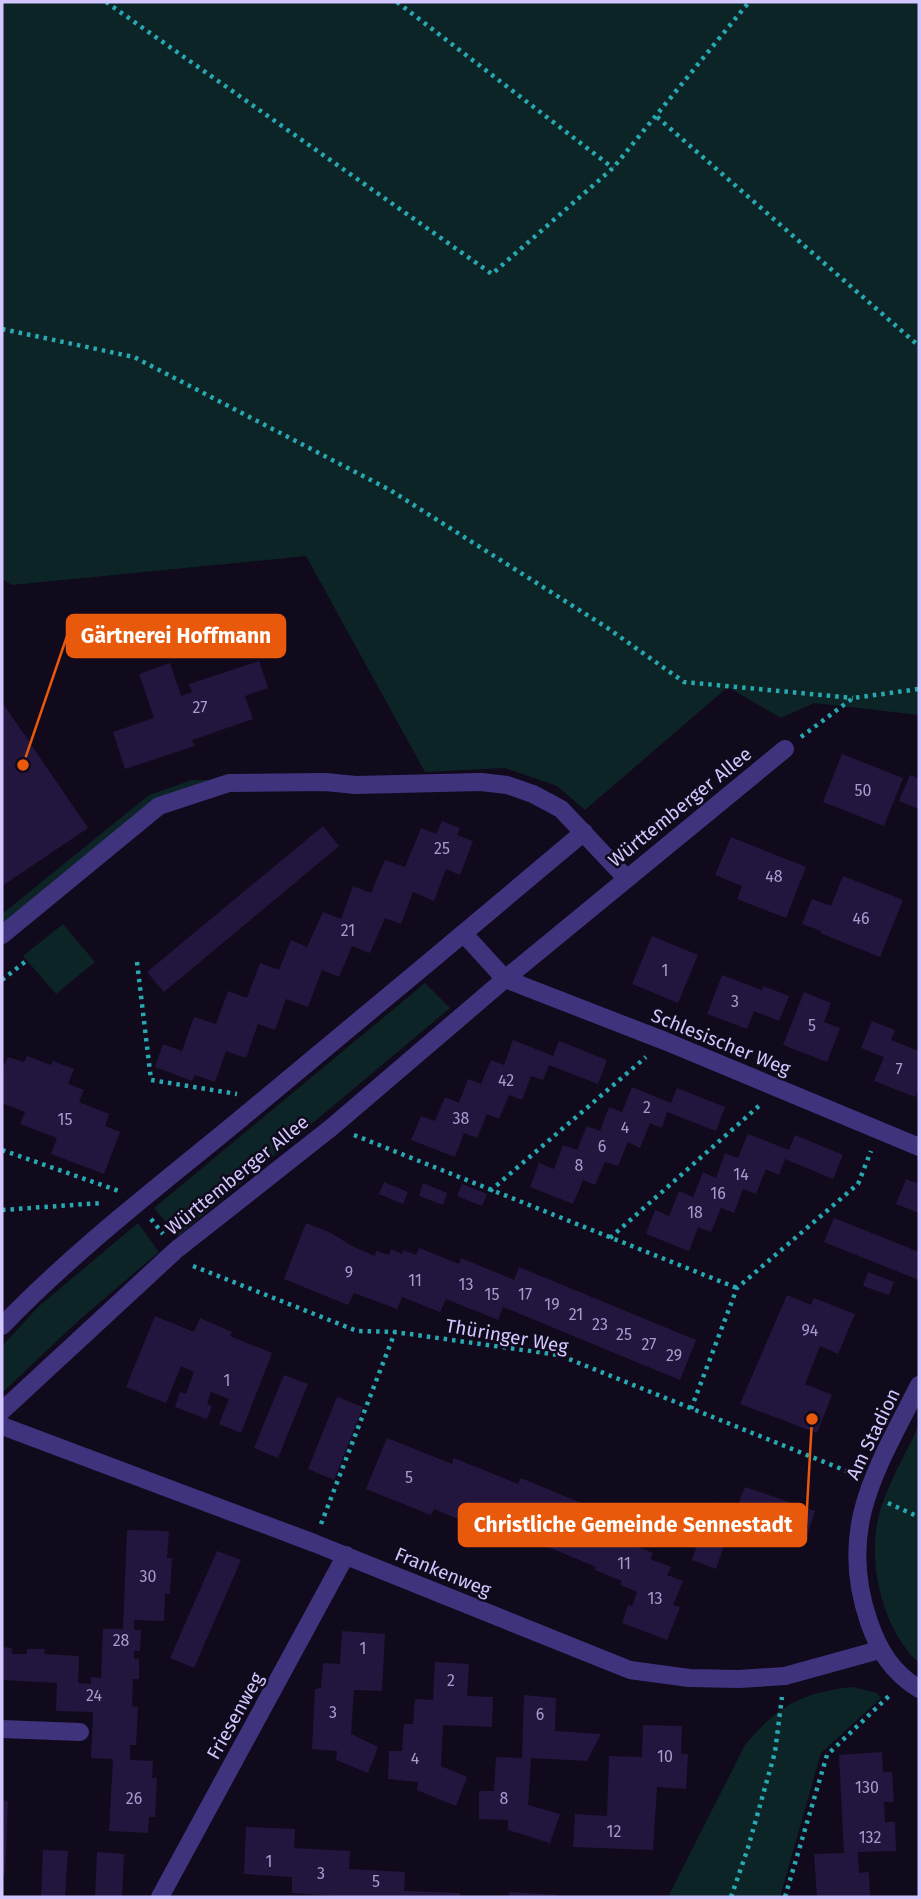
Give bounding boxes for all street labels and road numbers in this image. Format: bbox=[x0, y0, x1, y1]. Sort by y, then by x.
street label: Württemberger Allee bbox=[604, 742, 756, 872]
street label: Schlesischer Weg bbox=[648, 1004, 794, 1080]
street label: Württemberger Allee bbox=[161, 1110, 313, 1240]
street label: Thüringer Weg bbox=[444, 1314, 570, 1358]
street label: Am Stadion bbox=[841, 1385, 905, 1483]
street label: Frankenweg bbox=[392, 1542, 495, 1602]
street label: Friesenweg bbox=[202, 1668, 268, 1764]

